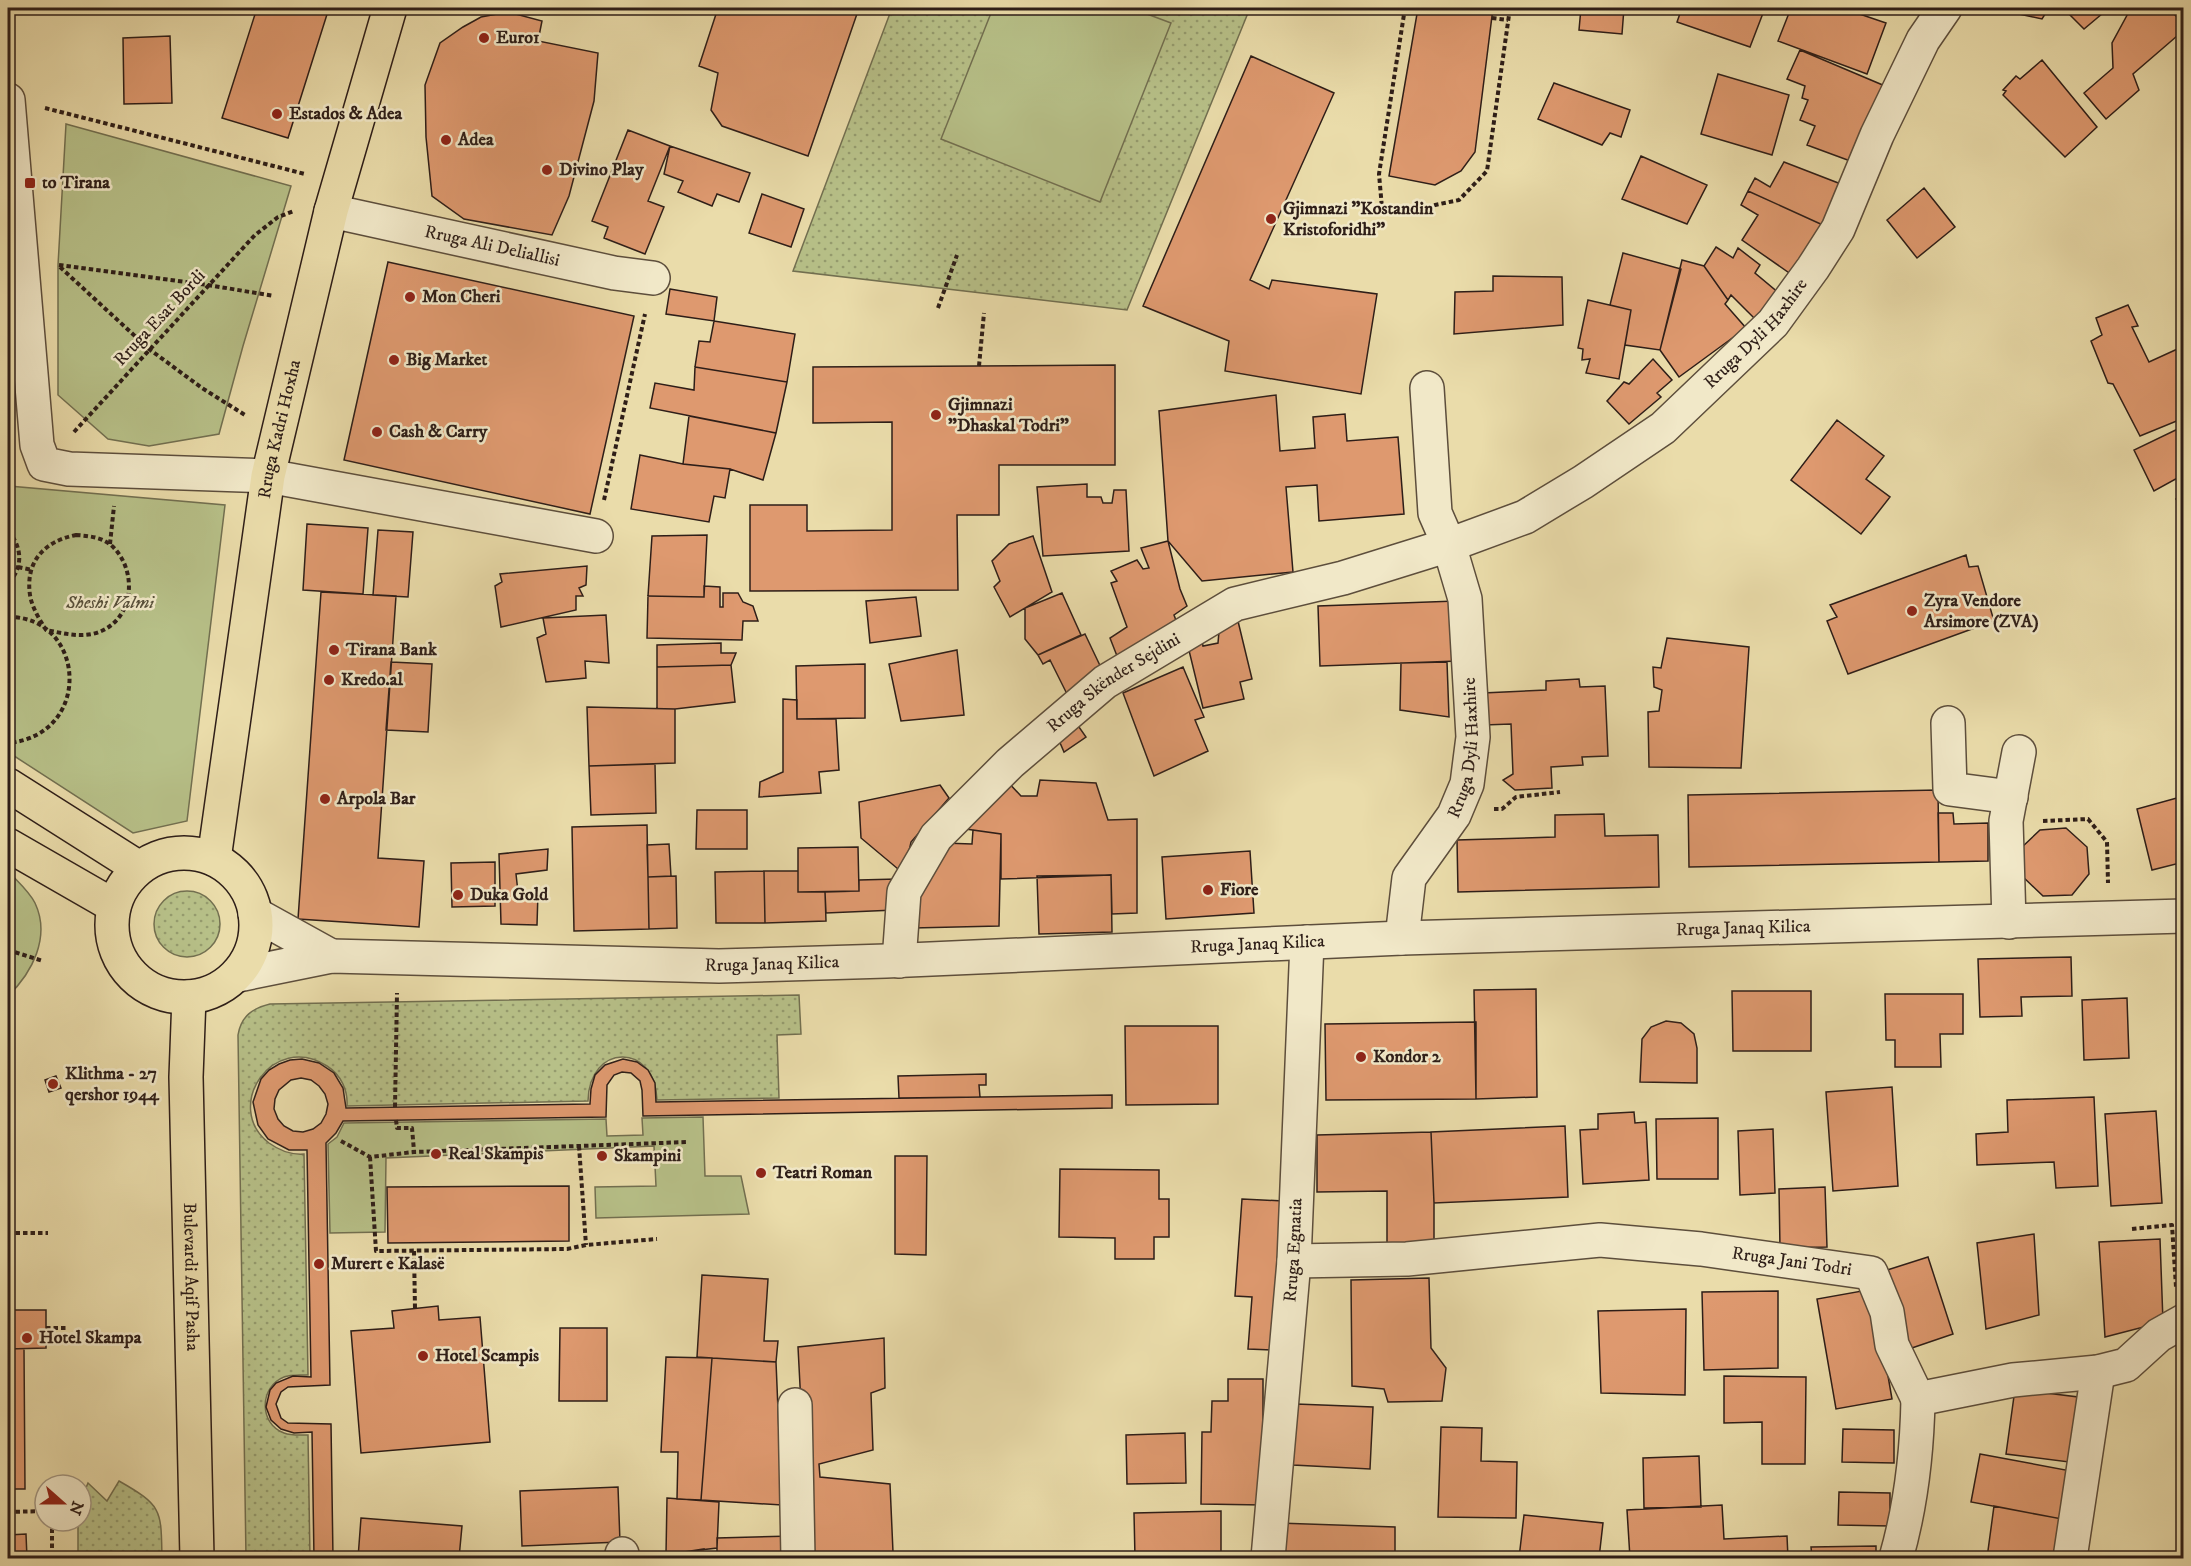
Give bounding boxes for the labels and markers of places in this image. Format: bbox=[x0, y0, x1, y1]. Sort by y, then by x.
place label: Euro1 bbox=[496, 27, 540, 49]
marker: Euro1 bbox=[477, 31, 491, 45]
place label: Estados & Adea bbox=[289, 103, 402, 125]
marker: Estados & Adea bbox=[270, 107, 284, 121]
place label: Adea bbox=[457, 129, 494, 151]
marker: Adea bbox=[439, 133, 453, 147]
place label: Divino Play bbox=[559, 159, 644, 181]
marker: Divino Play bbox=[540, 163, 554, 177]
place label: to Tirana bbox=[42, 172, 110, 194]
marker: to Tirana bbox=[23, 176, 37, 190]
place label: Gjimnazi "Kostandin Kristoforidhi" bbox=[1283, 198, 1434, 241]
marker: Gjimnazi "Kostandin Kristoforidhi" bbox=[1264, 212, 1278, 226]
place label: Mon Cheri bbox=[422, 286, 501, 308]
marker: Mon Cheri bbox=[403, 290, 417, 304]
place label: Big Market bbox=[406, 349, 487, 371]
marker: Big Market bbox=[387, 353, 401, 367]
place label: Gjimnazi "Dhaskal Todri" bbox=[948, 394, 1069, 437]
marker: Gjimnazi "Dhaskal Todri" bbox=[929, 408, 943, 422]
place label: Cash & Carry bbox=[389, 421, 488, 443]
marker: Cash & Carry bbox=[370, 425, 384, 439]
place label: Zyra Vendore Arsimore (ZVA) bbox=[1923, 590, 2039, 633]
marker: Zyra Vendore Arsimore (ZVA) bbox=[1905, 604, 1919, 618]
place label: Tirana Bank bbox=[345, 639, 438, 661]
marker: Tirana Bank bbox=[327, 643, 341, 657]
place label: Kredo.al bbox=[341, 669, 403, 691]
marker: Kredo.al bbox=[322, 673, 336, 687]
place label: Arpola Bar bbox=[336, 788, 416, 810]
marker: Arpola Bar bbox=[318, 792, 332, 806]
place label: Fiore bbox=[1220, 879, 1259, 901]
marker: Fiore bbox=[1201, 883, 1215, 897]
place label: Duka Gold bbox=[470, 884, 549, 906]
marker: Duka Gold bbox=[451, 888, 465, 902]
place label: Kondor 2 bbox=[1373, 1046, 1442, 1068]
marker: Kondor 2 bbox=[1354, 1050, 1368, 1064]
place label: Klithma - 27 qershor 1944 bbox=[65, 1063, 160, 1106]
marker: Klithma - 27 qershor 1944 bbox=[46, 1077, 60, 1091]
place label: Real Skampis bbox=[448, 1143, 543, 1165]
place label: Skampini bbox=[614, 1145, 682, 1167]
marker: Real Skampis bbox=[429, 1147, 443, 1161]
marker: Skampini bbox=[595, 1149, 609, 1163]
place label: Teatri Roman bbox=[772, 1162, 873, 1184]
marker: Teatri Roman bbox=[754, 1166, 768, 1180]
place label: Murert e Kalasë bbox=[331, 1253, 445, 1275]
marker: Murert e Kalasë bbox=[312, 1257, 326, 1271]
place label: Hotel Skampa bbox=[39, 1327, 142, 1349]
marker: Hotel Skampa bbox=[20, 1331, 34, 1345]
place label: Hotel Scampis bbox=[435, 1345, 539, 1367]
marker: Hotel Scampis bbox=[416, 1349, 430, 1363]

